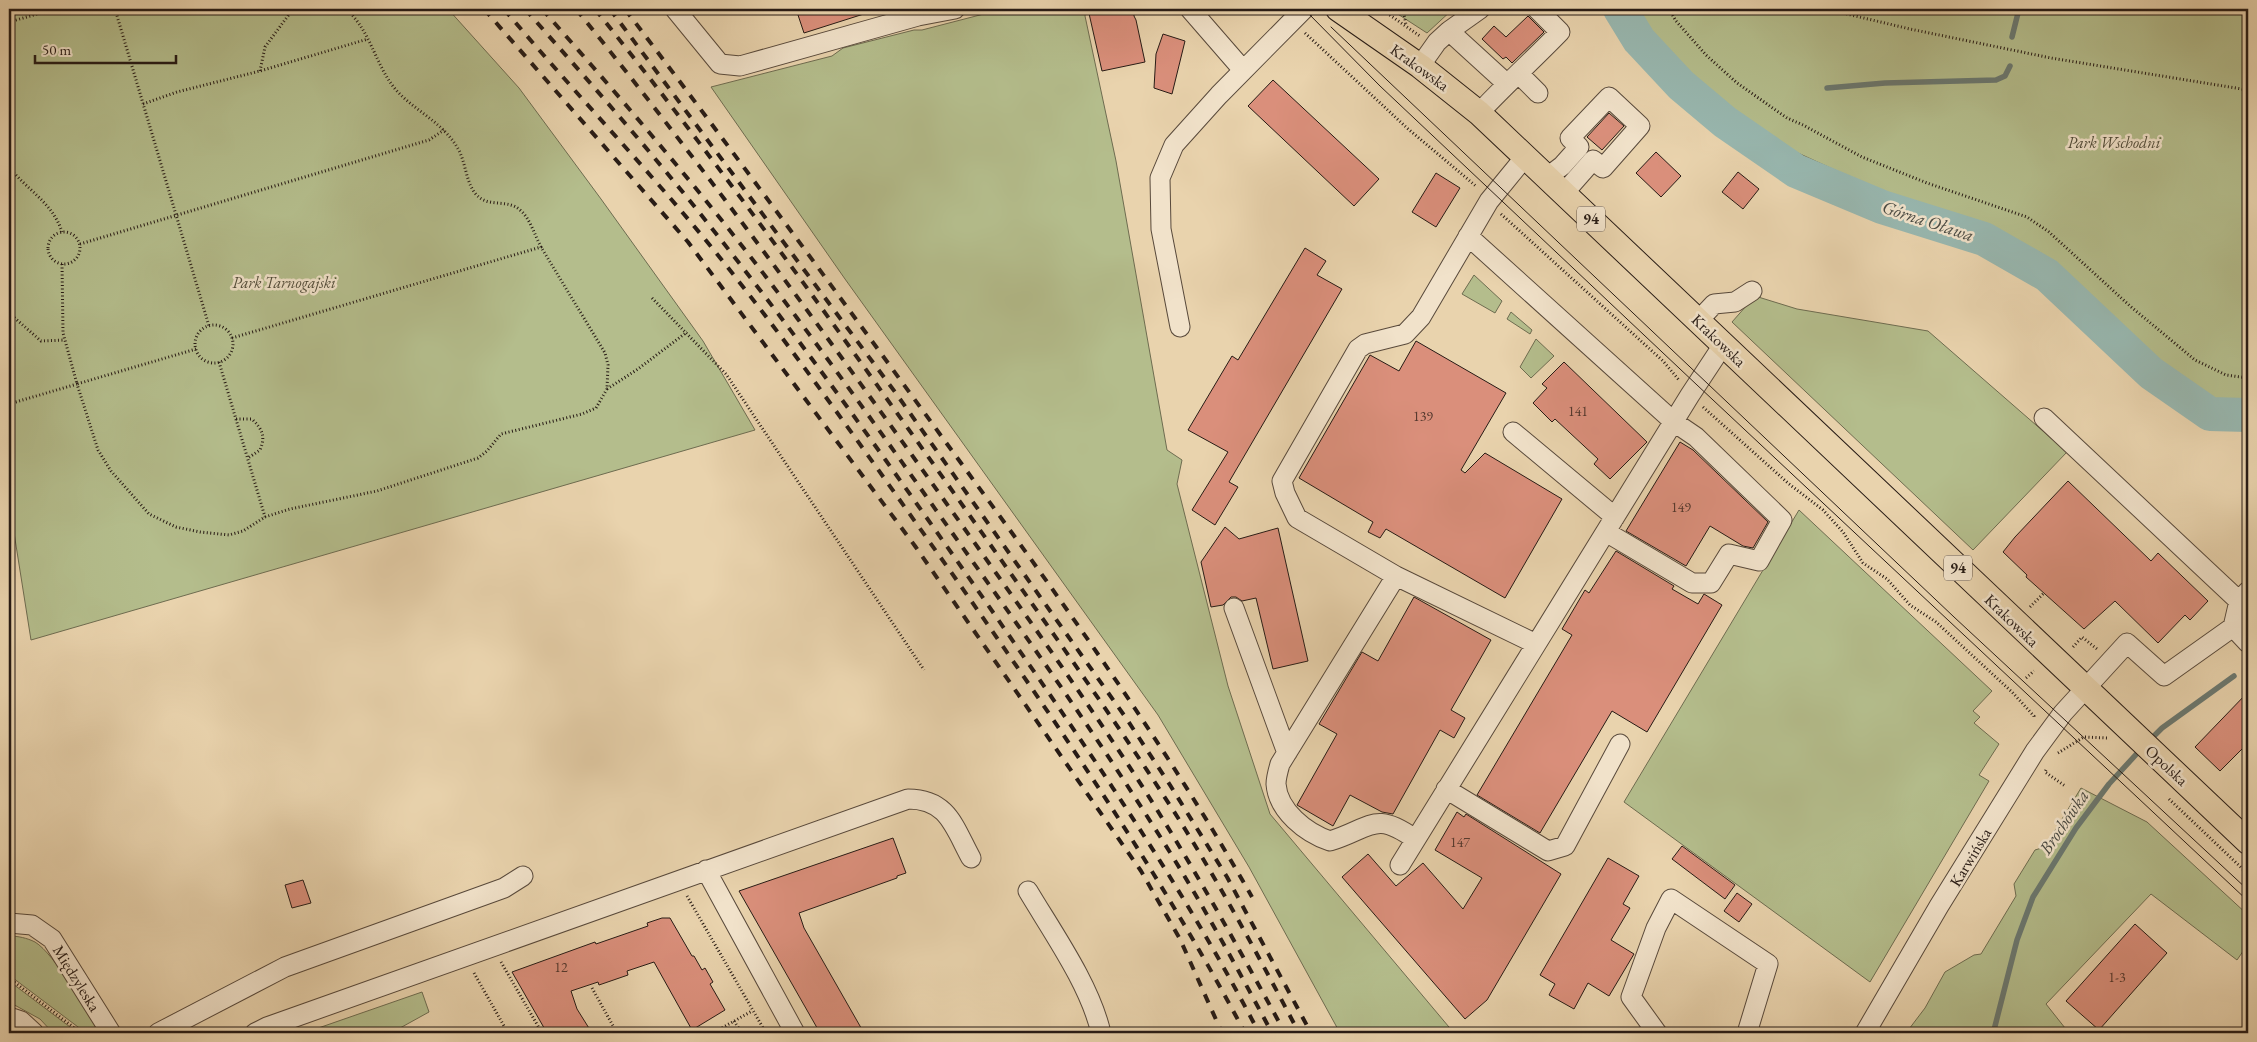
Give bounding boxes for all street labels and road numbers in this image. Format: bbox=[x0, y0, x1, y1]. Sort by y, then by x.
street label: Krakowska bbox=[1386, 39, 1454, 96]
road number: 94 bbox=[1577, 206, 1605, 232]
street label: Krakowska bbox=[1687, 309, 1751, 372]
road number: 94 bbox=[1944, 556, 1972, 580]
street label: Krakowska bbox=[1980, 589, 2044, 652]
street label: Opolska bbox=[2141, 740, 2193, 791]
street label: Karwińska bbox=[1945, 823, 1996, 891]
street label: Międzyleska bbox=[48, 941, 106, 1016]

